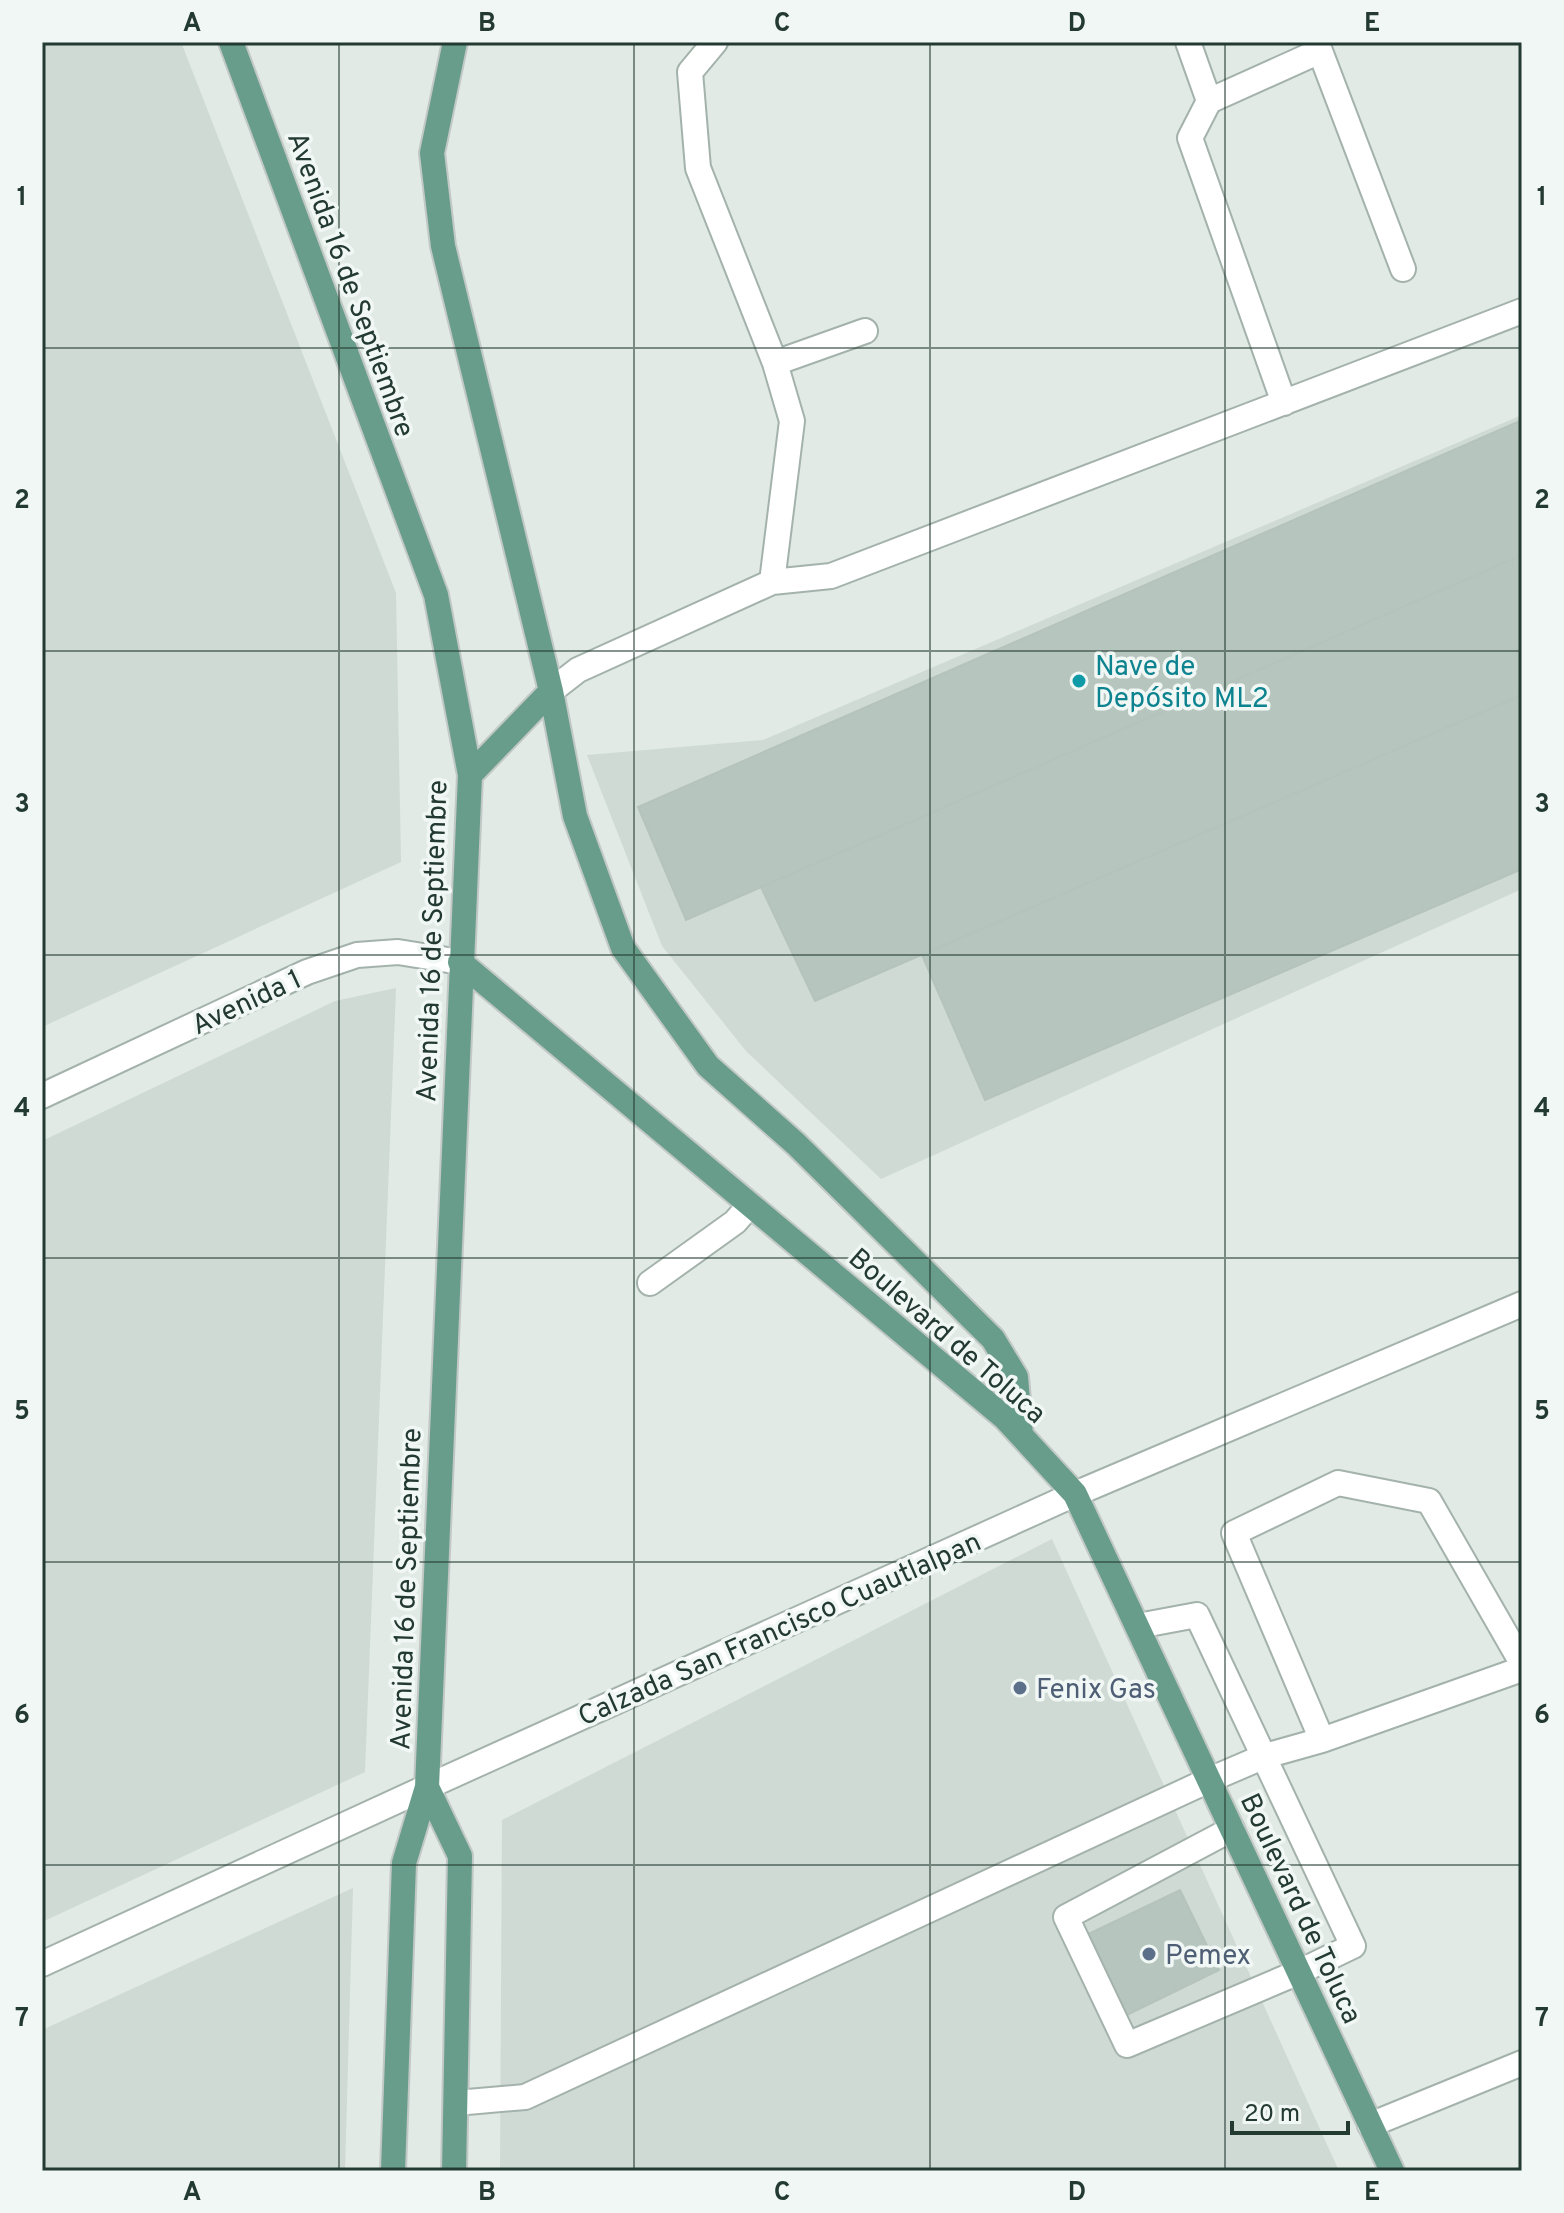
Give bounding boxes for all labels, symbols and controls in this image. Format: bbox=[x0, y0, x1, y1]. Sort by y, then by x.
text: A bbox=[183, 8, 201, 41]
text: B bbox=[478, 8, 496, 41]
text: C bbox=[774, 8, 790, 41]
text: D bbox=[1068, 8, 1086, 41]
text: E bbox=[1364, 8, 1380, 41]
street label: Avenida 16 de Septiembre bbox=[277, 127, 421, 443]
text: 1 bbox=[17, 182, 27, 215]
text: 1 bbox=[1537, 182, 1547, 215]
text: 2 bbox=[14, 485, 30, 518]
text: 2 bbox=[1534, 485, 1550, 518]
place label: Nave de Depósito ML2 bbox=[1095, 650, 1269, 718]
marker: Nave de Depósito ML2 bbox=[1070, 672, 1088, 690]
street label: Avenida 16 de Septiembre bbox=[410, 779, 458, 1103]
text: 3 bbox=[14, 789, 30, 822]
text: 3 bbox=[1534, 789, 1550, 822]
street label: Avenida 1 bbox=[186, 963, 308, 1045]
text: 4 bbox=[14, 1093, 30, 1126]
text: 4 bbox=[1534, 1093, 1550, 1126]
street label: Boulevard de Toluca bbox=[840, 1242, 1052, 1433]
text: 5 bbox=[14, 1396, 30, 1429]
text: 5 bbox=[1534, 1396, 1550, 1429]
street label: Avenida 16 de Septiembre bbox=[384, 1427, 432, 1751]
street label: Calzada San Francisco Cuautlalpan bbox=[573, 1525, 987, 1736]
place label: Fenix Gas bbox=[1036, 1673, 1156, 1709]
marker: Fenix Gas bbox=[1011, 1679, 1029, 1697]
text: 6 bbox=[14, 1700, 30, 1733]
text: 6 bbox=[1534, 1700, 1550, 1733]
street label: Boulevard de Toluca bbox=[1230, 1788, 1368, 2030]
place label: Pemex bbox=[1165, 1939, 1251, 1975]
marker: Pemex bbox=[1140, 1945, 1158, 1963]
text: 7 bbox=[15, 2003, 29, 2036]
text: 7 bbox=[1535, 2003, 1549, 2036]
scale bar bbox=[1232, 2085, 1348, 2135]
text: 20 m bbox=[1244, 2100, 1300, 2130]
text: A bbox=[183, 2177, 201, 2210]
text: B bbox=[478, 2177, 496, 2210]
text: C bbox=[774, 2177, 790, 2210]
text: D bbox=[1068, 2177, 1086, 2210]
text: E bbox=[1364, 2177, 1380, 2210]

